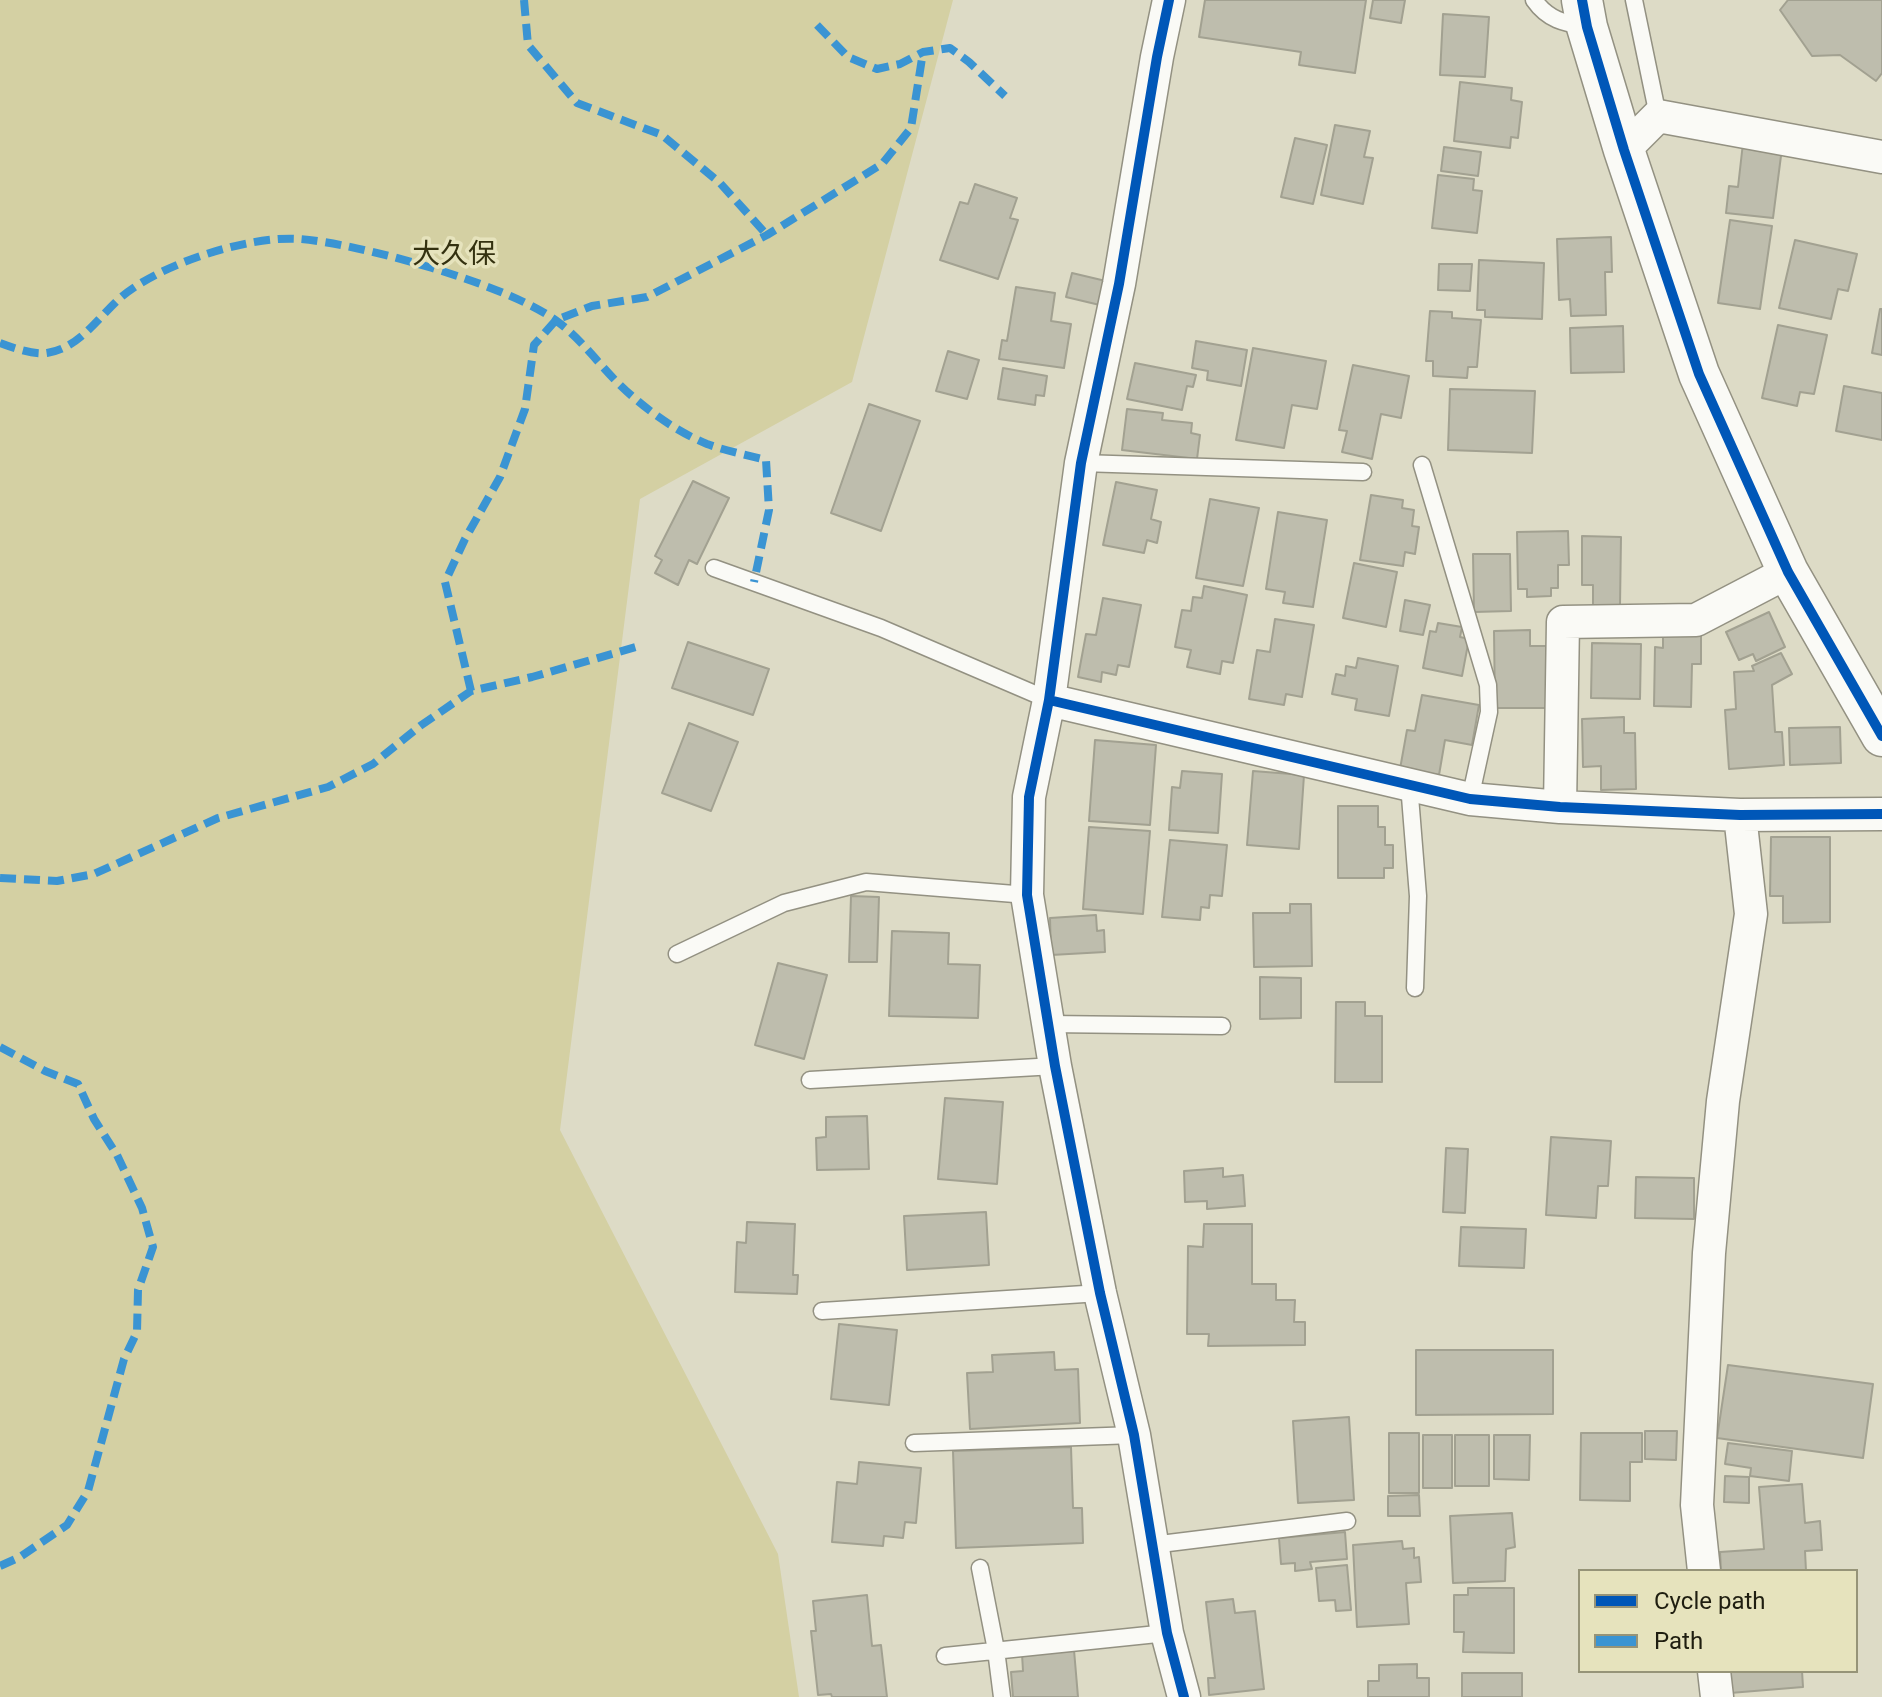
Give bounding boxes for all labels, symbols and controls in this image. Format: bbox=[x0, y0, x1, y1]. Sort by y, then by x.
district label: 大久保 bbox=[412, 239, 496, 273]
legend bbox=[1578, 1569, 1858, 1673]
text: Cycle path bbox=[1654, 1587, 1766, 1615]
text: Path bbox=[1654, 1627, 1703, 1655]

